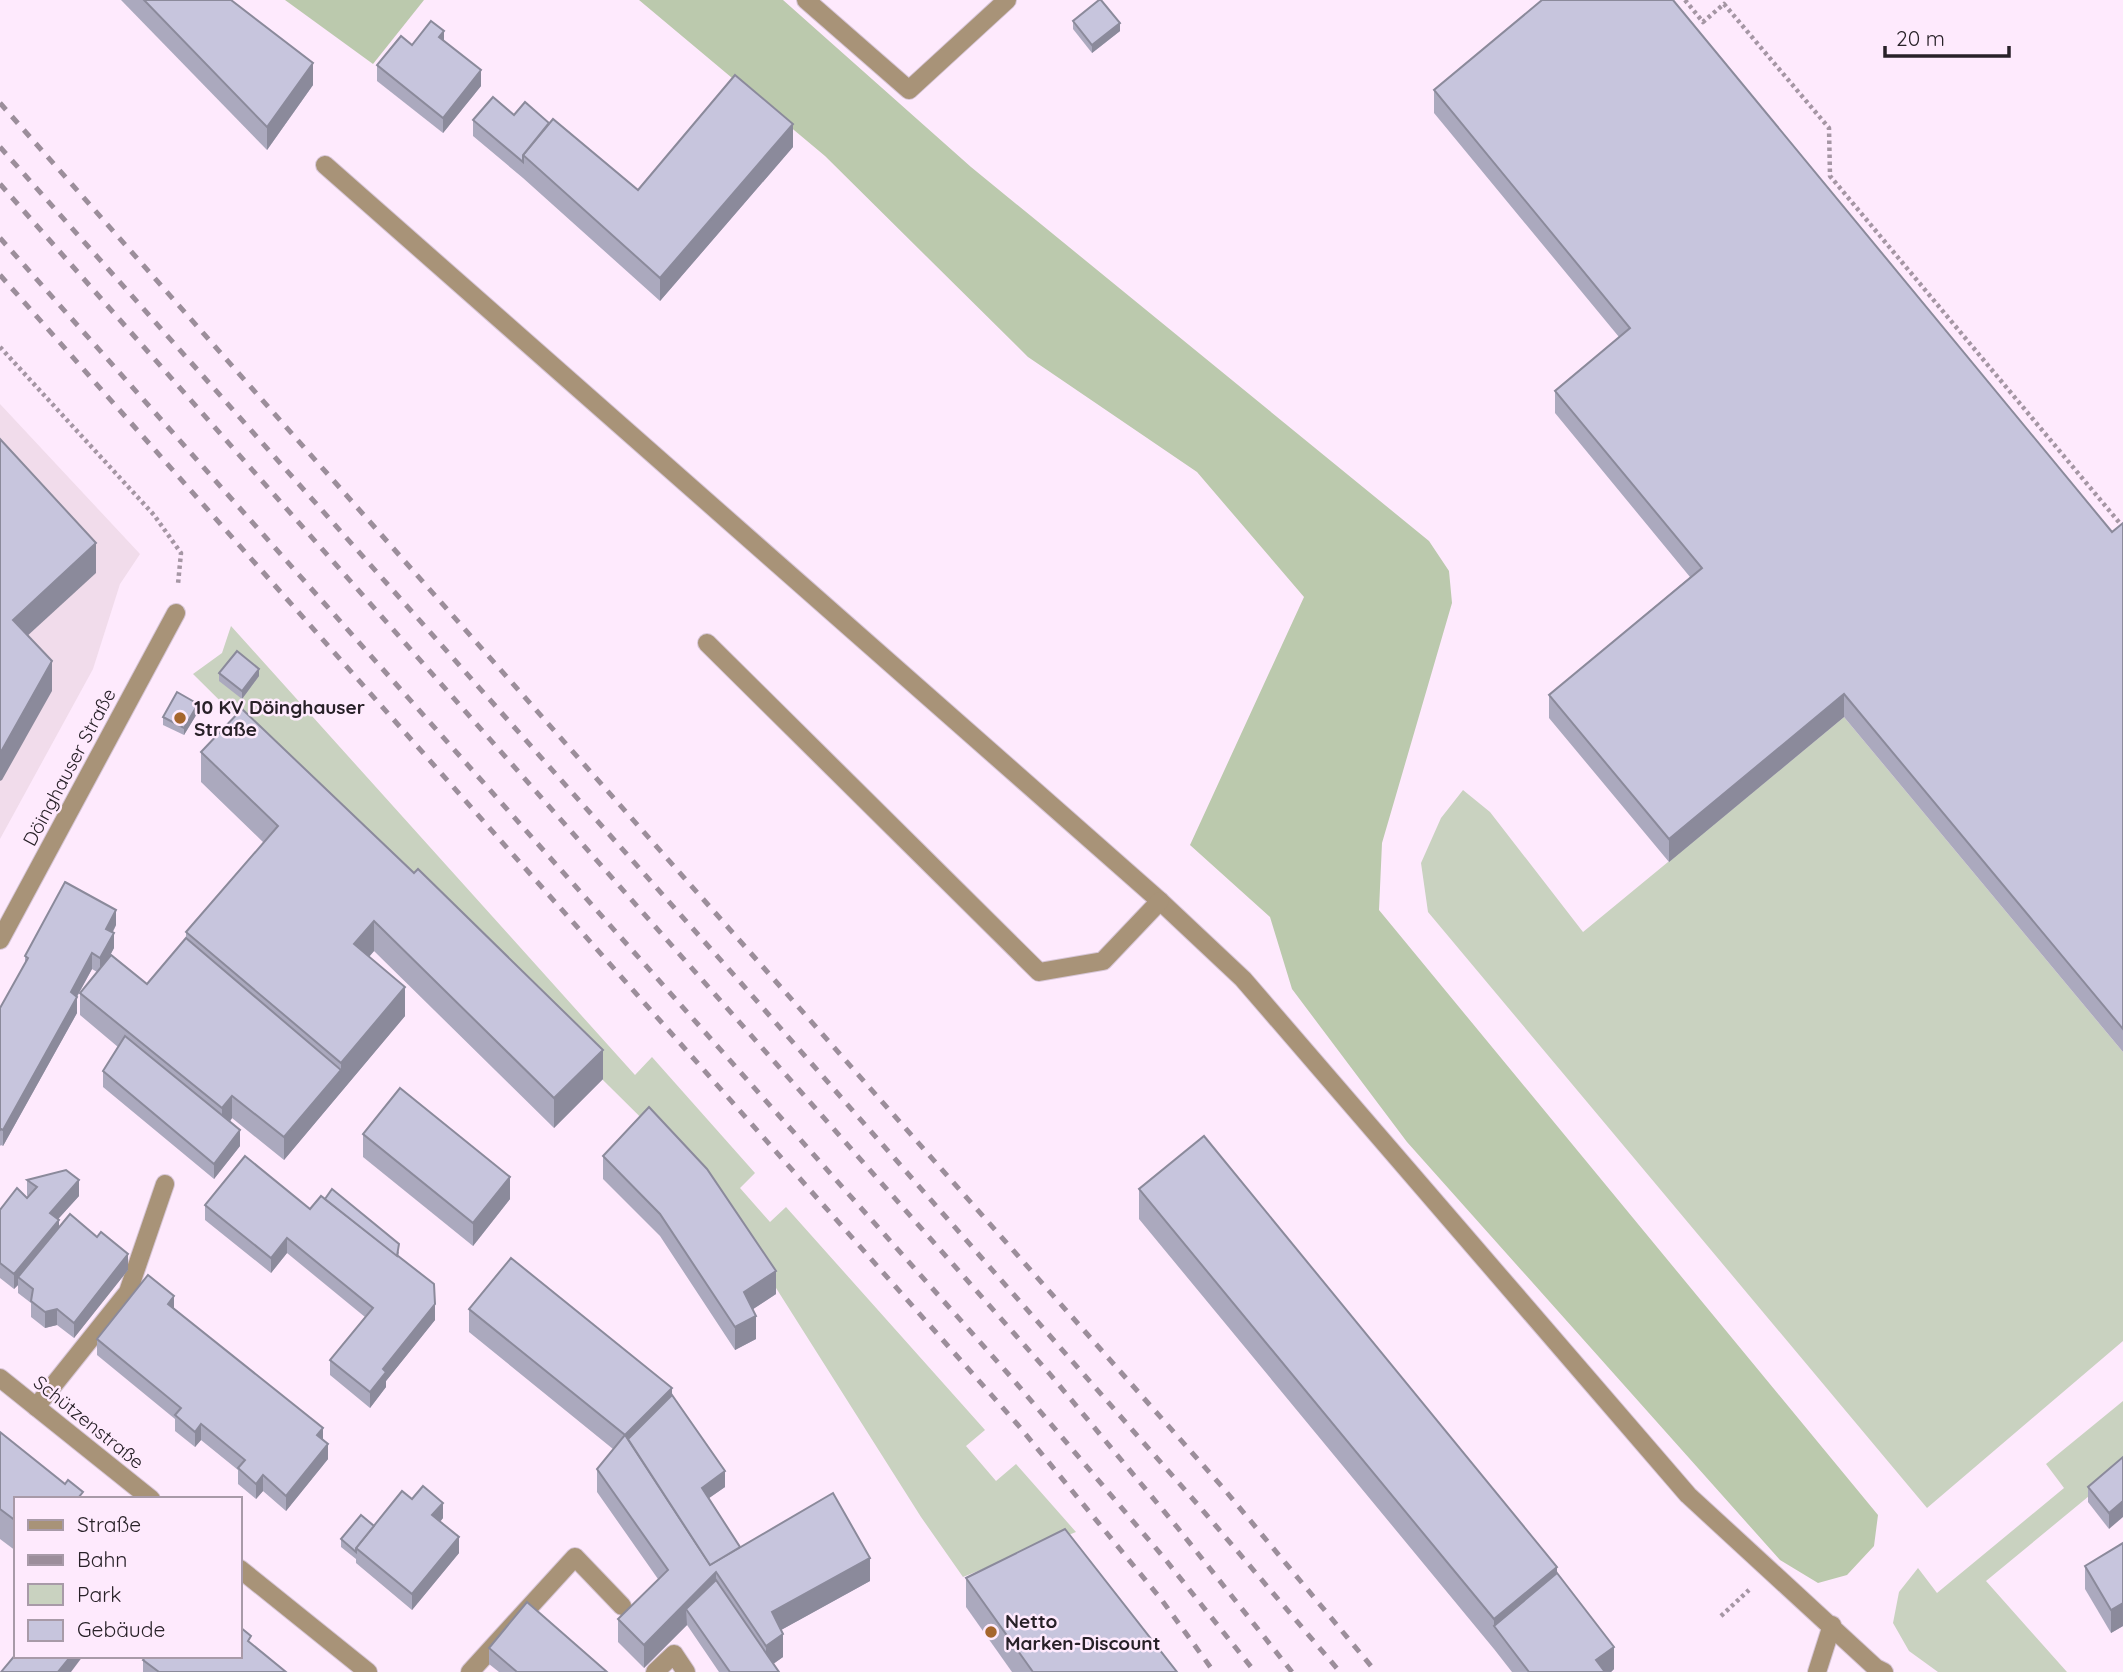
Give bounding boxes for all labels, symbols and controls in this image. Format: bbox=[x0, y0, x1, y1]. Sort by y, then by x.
scale bar bbox=[1885, 14, 2009, 58]
text: 20 m bbox=[1896, 25, 1945, 51]
street label: Döinghauser Straße bbox=[17, 684, 121, 850]
place label: 10 KV Döinghauser Straße bbox=[194, 695, 365, 741]
marker: 10 KV Döinghauser Straße bbox=[172, 710, 188, 726]
street label: Schützenstraße bbox=[29, 1370, 149, 1474]
legend bbox=[14, 1497, 242, 1658]
text: Straße bbox=[77, 1511, 141, 1537]
text: Bahn bbox=[77, 1546, 127, 1572]
text: Park bbox=[77, 1581, 121, 1607]
place label: Netto Marken-Discount bbox=[1005, 1609, 1160, 1655]
text: Gebäude bbox=[77, 1616, 165, 1642]
marker: Netto Marken-Discount bbox=[983, 1624, 999, 1640]

